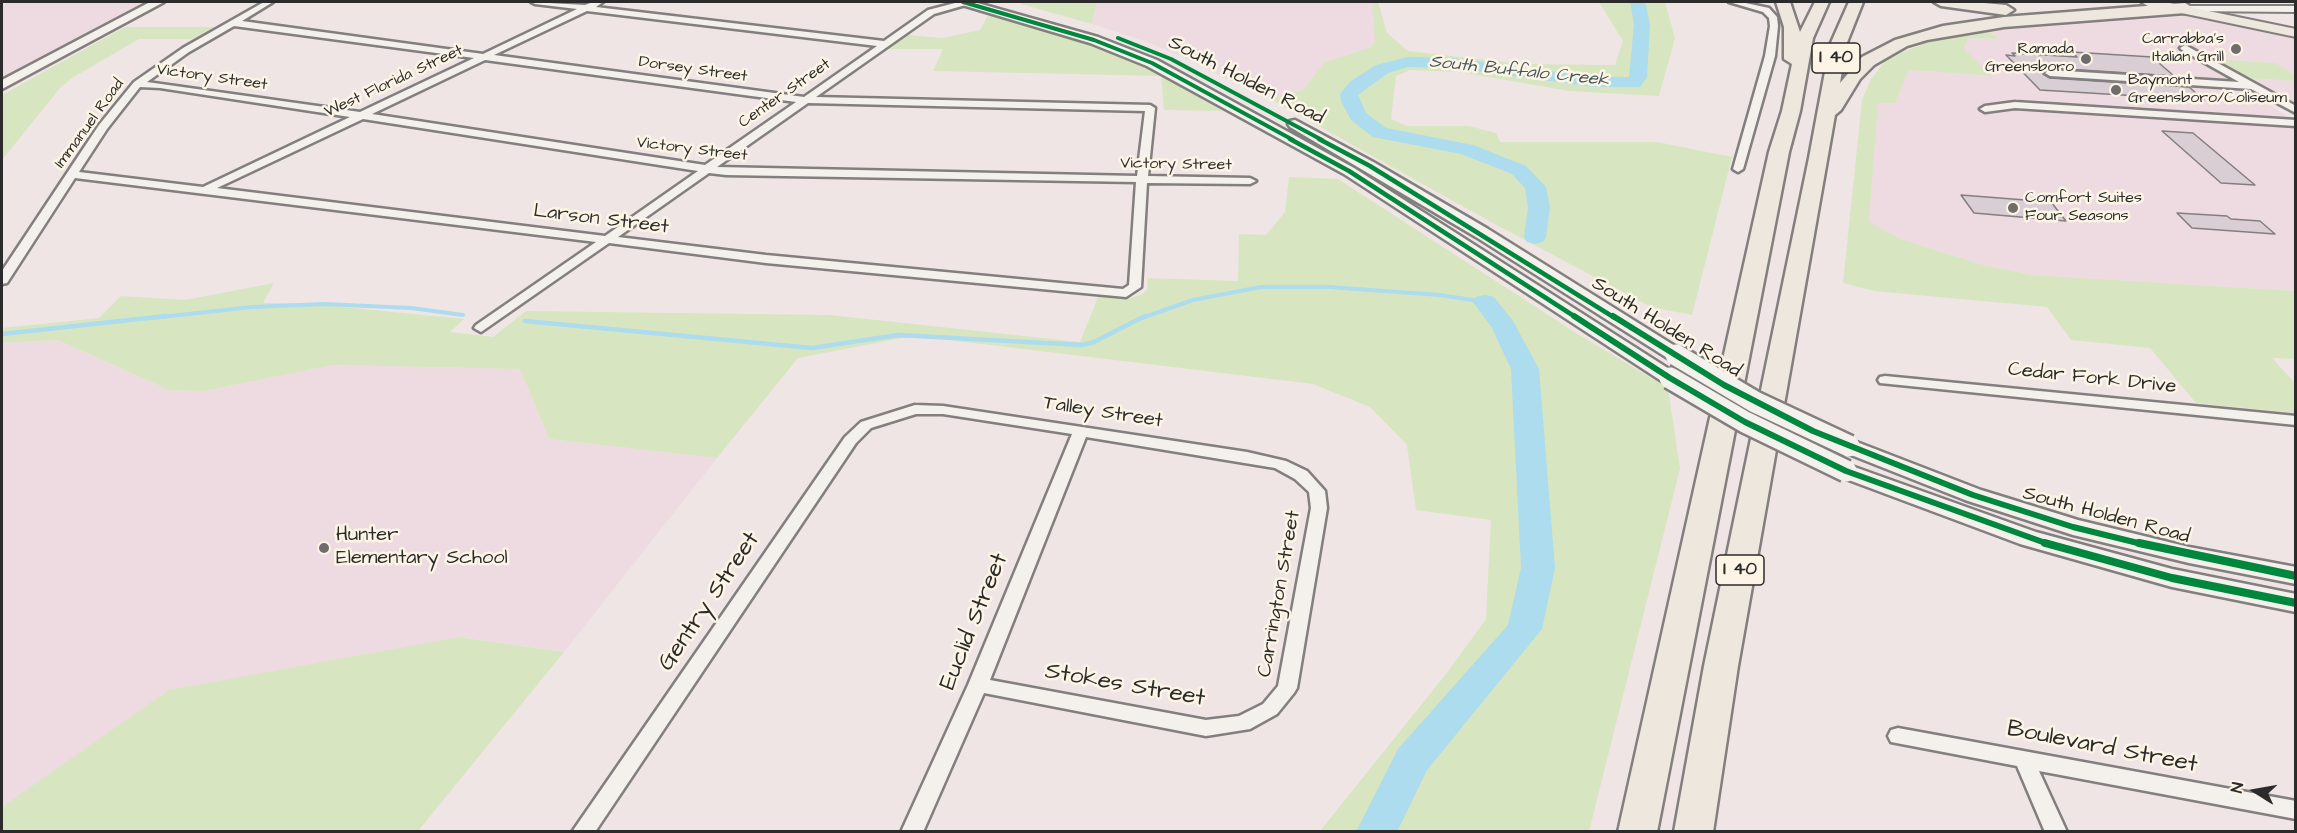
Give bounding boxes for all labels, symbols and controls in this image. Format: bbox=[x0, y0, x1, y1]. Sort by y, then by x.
place label: Carrabba's Italian Grill bbox=[2142, 30, 2224, 68]
street label: South Holden Road bbox=[1164, 31, 1328, 131]
place label: Ramada Greensboro bbox=[1985, 40, 2074, 78]
street label: West Florida Street bbox=[322, 41, 466, 123]
marker: Carrabba's Italian Grill bbox=[2229, 42, 2243, 56]
road number: I 40 bbox=[1812, 43, 1860, 73]
water label: South Buffalo Creek bbox=[1428, 52, 1610, 92]
marker: Ramada Greensboro bbox=[2079, 52, 2093, 66]
street label: Dorsey Street bbox=[637, 53, 749, 87]
street label: Center Street bbox=[735, 55, 835, 133]
street label: Victory Street bbox=[155, 61, 269, 95]
place label: Baymont Greensboro/Coliseum bbox=[2128, 71, 2287, 109]
street label: Immanuel Road bbox=[51, 76, 129, 172]
marker: Baymont Greensboro/Coliseum bbox=[2109, 83, 2123, 97]
street label: Victory Street bbox=[636, 134, 748, 166]
street label: Victory Street bbox=[1120, 154, 1232, 176]
place label: Comfort Suites Four Seasons bbox=[2025, 189, 2142, 227]
street label: Larson Street bbox=[532, 200, 670, 240]
marker: Comfort Suites Four Seasons bbox=[2006, 201, 2020, 215]
street label: South Holden Road bbox=[1587, 272, 1745, 384]
street label: Cedar Fork Drive bbox=[2007, 358, 2177, 400]
street label: Talley Street bbox=[1042, 392, 1164, 434]
street label: South Holden Road bbox=[2020, 482, 2192, 550]
street label: Carrington Street bbox=[1254, 509, 1306, 679]
place label: Hunter Elementary School bbox=[336, 524, 508, 571]
street label: Gentry Street bbox=[653, 527, 767, 677]
marker: Hunter Elementary School bbox=[317, 541, 331, 555]
street label: Euclid Street bbox=[935, 549, 1015, 695]
road number: I 40 bbox=[1716, 555, 1764, 585]
street label: Stokes Street bbox=[1043, 658, 1207, 714]
street label: Boulevard Street bbox=[2004, 715, 2200, 781]
north arrow bbox=[2225, 761, 2285, 821]
text: N bbox=[2226, 781, 2249, 795]

